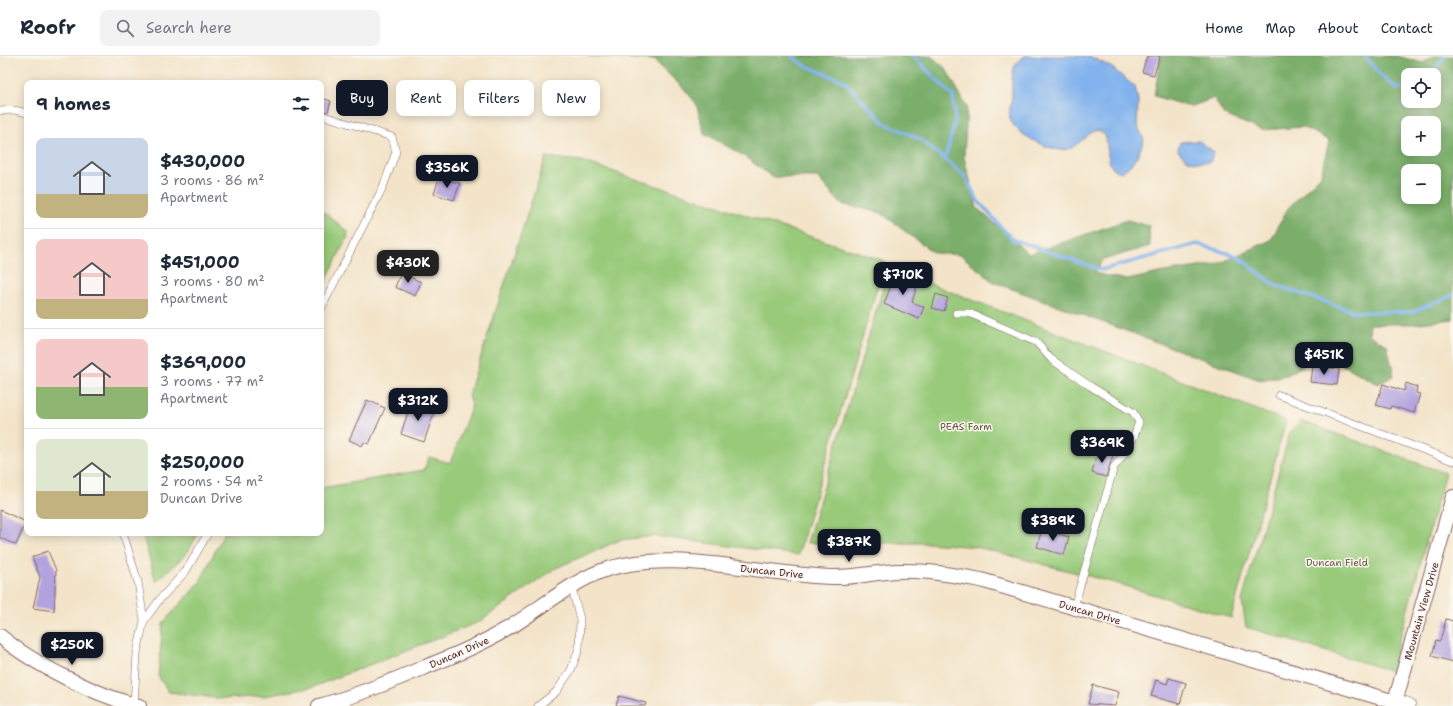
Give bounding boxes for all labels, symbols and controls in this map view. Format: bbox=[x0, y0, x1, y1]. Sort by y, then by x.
search box bbox=[100, 10, 380, 46]
text: Roofr bbox=[20, 15, 76, 40]
icon: search bbox=[114, 17, 136, 39]
text: Search here bbox=[146, 18, 232, 38]
text: Home bbox=[1205, 19, 1244, 37]
text: Map bbox=[1266, 19, 1296, 37]
text: About bbox=[1318, 19, 1359, 37]
text: Contact bbox=[1381, 19, 1433, 37]
map controls bbox=[1401, 68, 1441, 204]
button: locate bbox=[1401, 68, 1441, 108]
chip: Buy bbox=[336, 80, 388, 116]
chip: Rent bbox=[396, 80, 456, 116]
chip: Filters bbox=[464, 80, 534, 116]
chip: New bbox=[542, 80, 600, 116]
text: 9 homes bbox=[36, 93, 111, 115]
icon: filters bbox=[290, 93, 312, 115]
button: + bbox=[1401, 116, 1441, 156]
text: $430,000 bbox=[160, 150, 245, 172]
icon: home bbox=[68, 154, 116, 202]
pin: $356K bbox=[419, 155, 475, 189]
text: $356K bbox=[425, 159, 469, 176]
button: − bbox=[1401, 164, 1441, 204]
text: 3 rooms · 86 m² bbox=[160, 172, 264, 189]
text: Apartment bbox=[160, 189, 228, 206]
pin: $430K bbox=[380, 250, 436, 284]
text: $451,000 bbox=[160, 251, 240, 273]
text: $430K bbox=[386, 254, 430, 271]
icon: home bbox=[68, 255, 116, 303]
pin: $710K bbox=[875, 262, 931, 296]
text: $710K bbox=[883, 266, 923, 283]
text: 3 rooms · 80 m² bbox=[160, 273, 264, 290]
text: Apartment bbox=[160, 290, 228, 307]
pin: $451K bbox=[1296, 342, 1352, 376]
text: $451K bbox=[1304, 346, 1344, 363]
text: $369,000 bbox=[160, 351, 246, 373]
icon: home bbox=[68, 355, 116, 403]
text: 3 rooms · 77 m² bbox=[160, 373, 264, 390]
pin: $312K bbox=[390, 388, 446, 422]
text: Apartment bbox=[160, 390, 228, 407]
text: $312K bbox=[398, 392, 438, 409]
park label: PEAS Farm bbox=[940, 420, 992, 433]
pin: $369K bbox=[1074, 430, 1130, 464]
text: $369K bbox=[1080, 434, 1124, 451]
text: $250,000 bbox=[160, 451, 244, 473]
icon: home bbox=[68, 455, 116, 503]
text: 2 rooms · 54 m² bbox=[160, 473, 263, 490]
text: Duncan Drive bbox=[160, 490, 243, 507]
pin: $389K bbox=[1025, 508, 1081, 542]
text: $389K bbox=[1031, 512, 1075, 529]
pin: $387K bbox=[821, 529, 877, 563]
text: $387K bbox=[827, 533, 871, 550]
park label: Duncan Field bbox=[1306, 556, 1369, 569]
street label: Mountain View Drive bbox=[1401, 560, 1442, 662]
street label: Duncan Drive bbox=[740, 562, 805, 581]
street label: Duncan Drive bbox=[1058, 597, 1123, 628]
pin: $250K bbox=[44, 632, 100, 666]
street label: Duncan Drive bbox=[428, 633, 491, 671]
text: $250K bbox=[50, 636, 94, 653]

